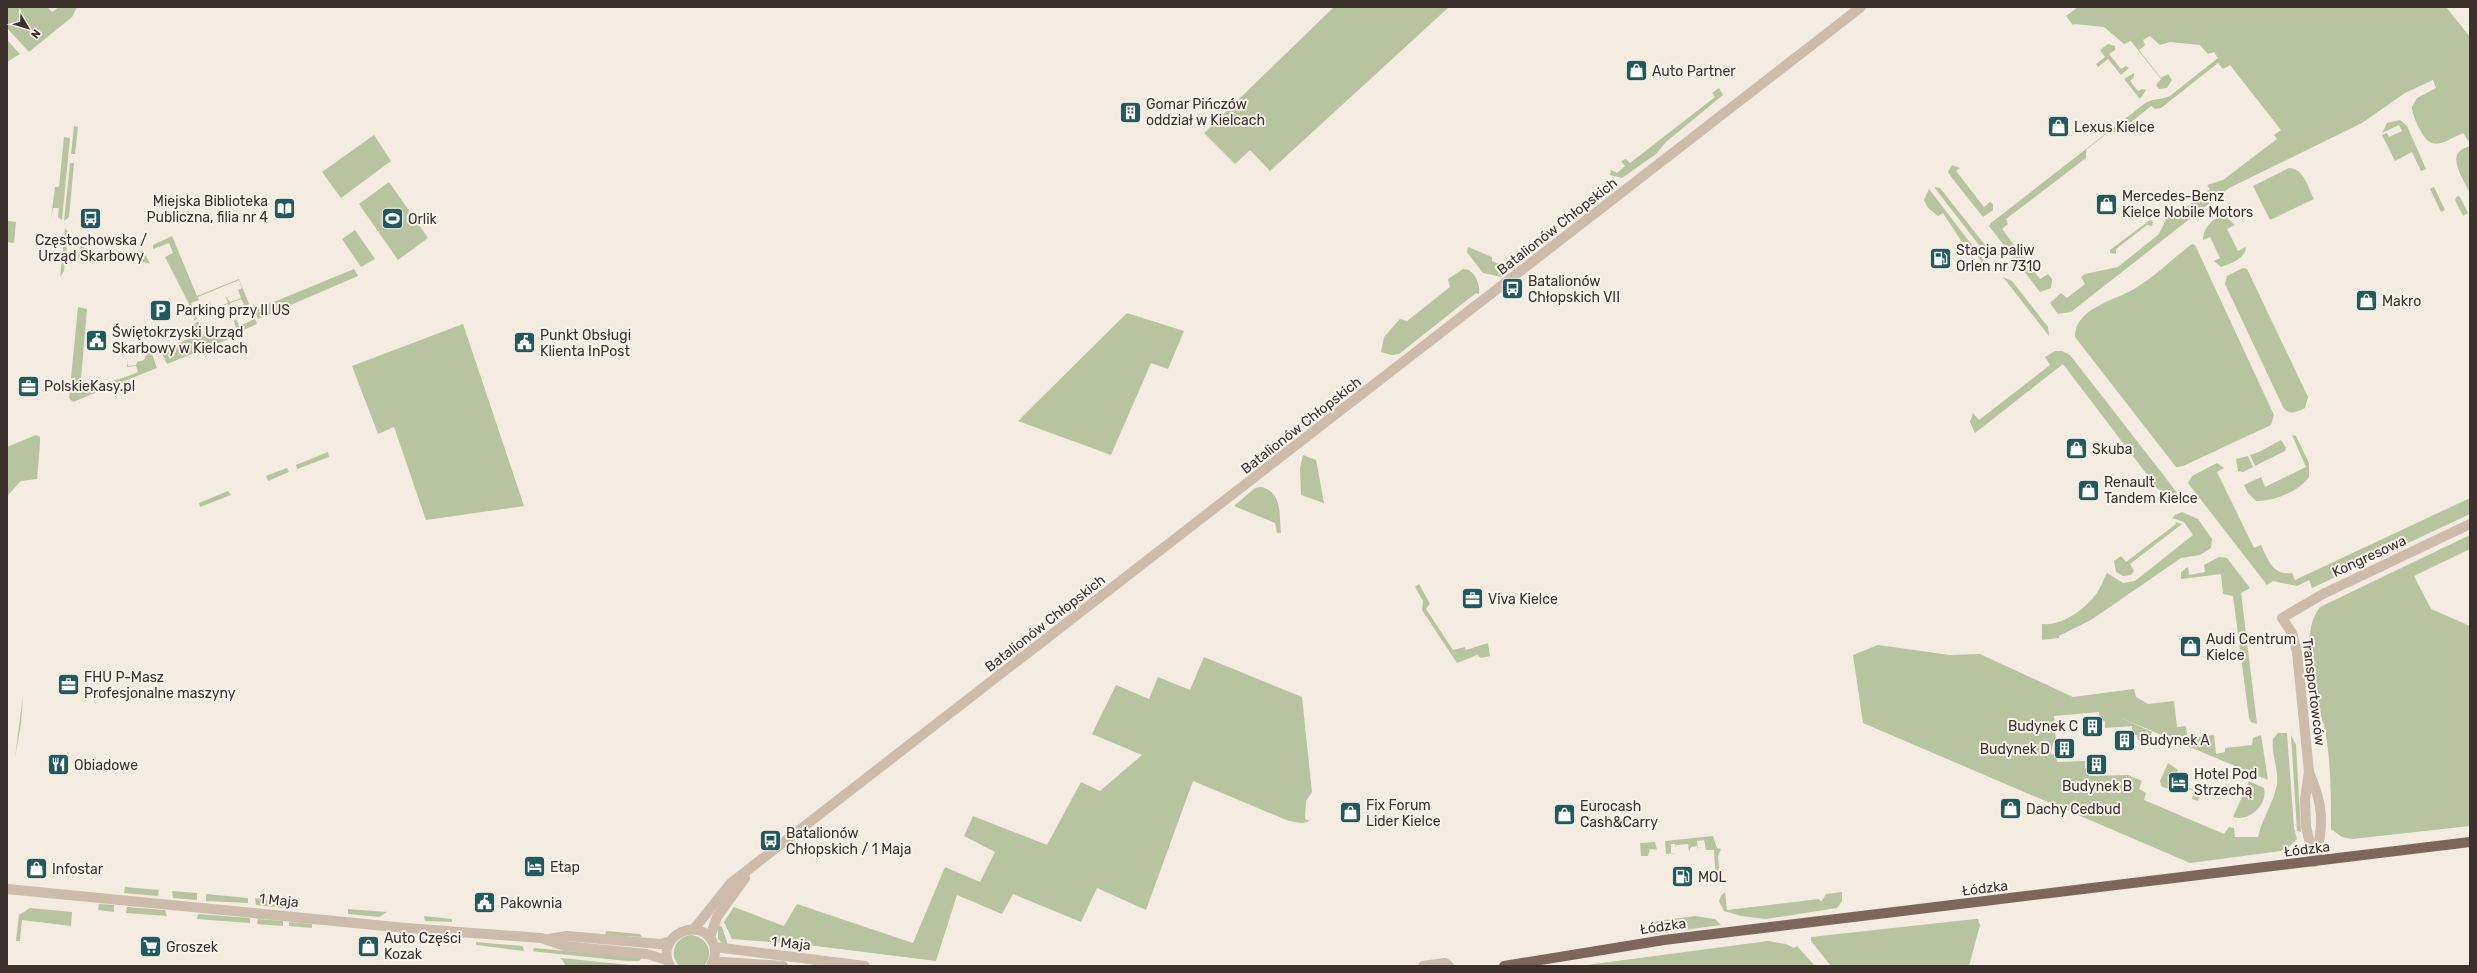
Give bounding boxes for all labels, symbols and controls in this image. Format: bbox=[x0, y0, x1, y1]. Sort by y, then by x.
north arrow bbox=[8, 8, 48, 48]
text: N bbox=[28, 27, 43, 41]
shop icon: Auto Partner bbox=[1623, 58, 1649, 84]
place label: Auto Partner bbox=[1652, 63, 1736, 80]
place label: Gomar Pińczów oddział w Kielcach bbox=[1146, 96, 1265, 129]
building icon: Gomar Pińczów oddział w Kielcach bbox=[1117, 99, 1143, 125]
shop icon: Lexus Kielce bbox=[2046, 114, 2072, 140]
place label: Lexus Kielce bbox=[2074, 119, 2155, 136]
street label: Batalionów Chłopskich bbox=[1494, 174, 1621, 279]
place label: Mercedes-Benz Kielce Nobile Motors bbox=[2122, 188, 2253, 221]
shop icon: Mercedes-Benz Kielce Nobile Motors bbox=[2094, 191, 2120, 217]
place label: Miejska Biblioteka Publiczna, filia nr 4 bbox=[147, 193, 268, 226]
library icon: Miejska Biblioteka Publiczna, filia nr 4 bbox=[271, 196, 297, 222]
bus stop icon: Częstochowska / Urząd Skarbowy bbox=[78, 205, 104, 231]
sports icon: Orlik bbox=[379, 206, 405, 232]
place label: Orlik bbox=[408, 211, 438, 228]
place label: Częstochowska / Urząd Skarbowy bbox=[35, 232, 147, 265]
place label: Stacja paliw Orlen nr 7310 bbox=[1956, 242, 2041, 275]
fuel station icon: Stacja paliw Orlen nr 7310 bbox=[1928, 245, 1954, 271]
place label: Batalionów Chłopskich VII bbox=[1528, 273, 1620, 306]
bus stop icon: Batalionów Chłopskich VII bbox=[1499, 276, 1525, 302]
shop icon: Makro bbox=[2353, 288, 2379, 314]
place label: Makro bbox=[2382, 293, 2421, 310]
parking icon: Parking przy II US bbox=[147, 297, 173, 323]
place label: Parking przy II US bbox=[176, 302, 290, 319]
place label: Świętokrzyski Urząd Skarbowy w Kielcach bbox=[112, 323, 248, 357]
public building icon: Świętokrzyski Urząd Skarbowy w Kielcach bbox=[84, 327, 110, 353]
place label: Punkt Obsługi Klienta InPost bbox=[540, 327, 631, 360]
public building icon: Punkt Obsługi Klienta InPost bbox=[512, 330, 538, 356]
office icon: PolskieKasy.pl bbox=[15, 373, 41, 399]
street label: Batalionów Chłopskich bbox=[1238, 373, 1365, 478]
place label: PolskieKasy.pl bbox=[44, 378, 135, 395]
shop icon: Skuba bbox=[2063, 436, 2089, 462]
place label: Skuba bbox=[2092, 441, 2132, 458]
place label: Renault Tandem Kielce bbox=[2104, 474, 2198, 507]
shop icon: Renault Tandem Kielce bbox=[2076, 477, 2102, 503]
street label: Kongresowa bbox=[2330, 532, 2409, 581]
street label: Batalionów Chłopskich bbox=[982, 571, 1109, 676]
office icon: Viva Kielce bbox=[1459, 586, 1485, 612]
place label: Viva Kielce bbox=[1488, 591, 1558, 608]
place label: Audi Centrum Kielce bbox=[2206, 631, 2296, 664]
shop icon: Audi Centrum Kielce bbox=[2177, 634, 2203, 660]
street label: Transportowców bbox=[2298, 637, 2329, 747]
place label: FHU P-Masz Profesjonalne maszyny bbox=[84, 669, 236, 702]
office icon: FHU P-Masz Profesjonalne maszyny bbox=[55, 672, 81, 698]
building icon: Budynek C bbox=[2080, 713, 2106, 739]
place label: Budynek C bbox=[2008, 718, 2078, 735]
building icon: Budynek A bbox=[2112, 727, 2138, 753]
place label: Budynek A bbox=[2140, 732, 2210, 749]
building icon: Budynek D bbox=[2052, 736, 2078, 762]
place label: Budynek D bbox=[1980, 741, 2050, 758]
building icon: Budynek B bbox=[2084, 751, 2110, 777]
restaurant icon: Obiadowe bbox=[45, 752, 71, 778]
place label: Obiadowe bbox=[74, 757, 138, 774]
place label: Hotel Pod Strzechą bbox=[2194, 766, 2257, 799]
hotel icon: Hotel Pod Strzechą bbox=[2165, 769, 2191, 795]
place label: Budynek B bbox=[2062, 778, 2132, 795]
shop icon: Dachy Cedbud bbox=[1997, 796, 2023, 822]
place label: Fix Forum Lider Kielce bbox=[1366, 797, 1441, 830]
place label: Eurocash Cash&Carry bbox=[1580, 798, 1658, 831]
shop icon: Fix Forum Lider Kielce bbox=[1338, 800, 1364, 826]
shop icon: Eurocash Cash&Carry bbox=[1551, 801, 1577, 827]
place label: Dachy Cedbud bbox=[2026, 801, 2121, 818]
place label: Batalionów Chłopskich / 1 Maja bbox=[786, 825, 911, 858]
bus stop icon: Batalionów Chłopskich / 1 Maja bbox=[758, 828, 784, 854]
street label: Łódzka bbox=[2283, 838, 2331, 861]
hotel icon: Etap bbox=[522, 854, 548, 880]
shop icon: Infostar bbox=[23, 856, 49, 882]
place label: Etap bbox=[550, 859, 580, 876]
place label: Infostar bbox=[52, 861, 104, 878]
fuel station icon: MOL bbox=[1670, 864, 1696, 890]
place label: MOL bbox=[1698, 869, 1727, 886]
street label: Łódzka bbox=[1961, 877, 2009, 900]
street label: 1 Maja bbox=[258, 890, 300, 911]
public building icon: Pakownia bbox=[472, 890, 498, 916]
place label: Pakownia bbox=[500, 895, 562, 912]
street label: Łódzka bbox=[1639, 915, 1687, 938]
place label: Auto Części Kozak bbox=[384, 930, 461, 963]
shop icon: Auto Części Kozak bbox=[355, 933, 381, 959]
street label: 1 Maja bbox=[770, 933, 812, 954]
supermarket icon: Groszek bbox=[137, 934, 163, 960]
place label: Groszek bbox=[166, 939, 219, 956]

